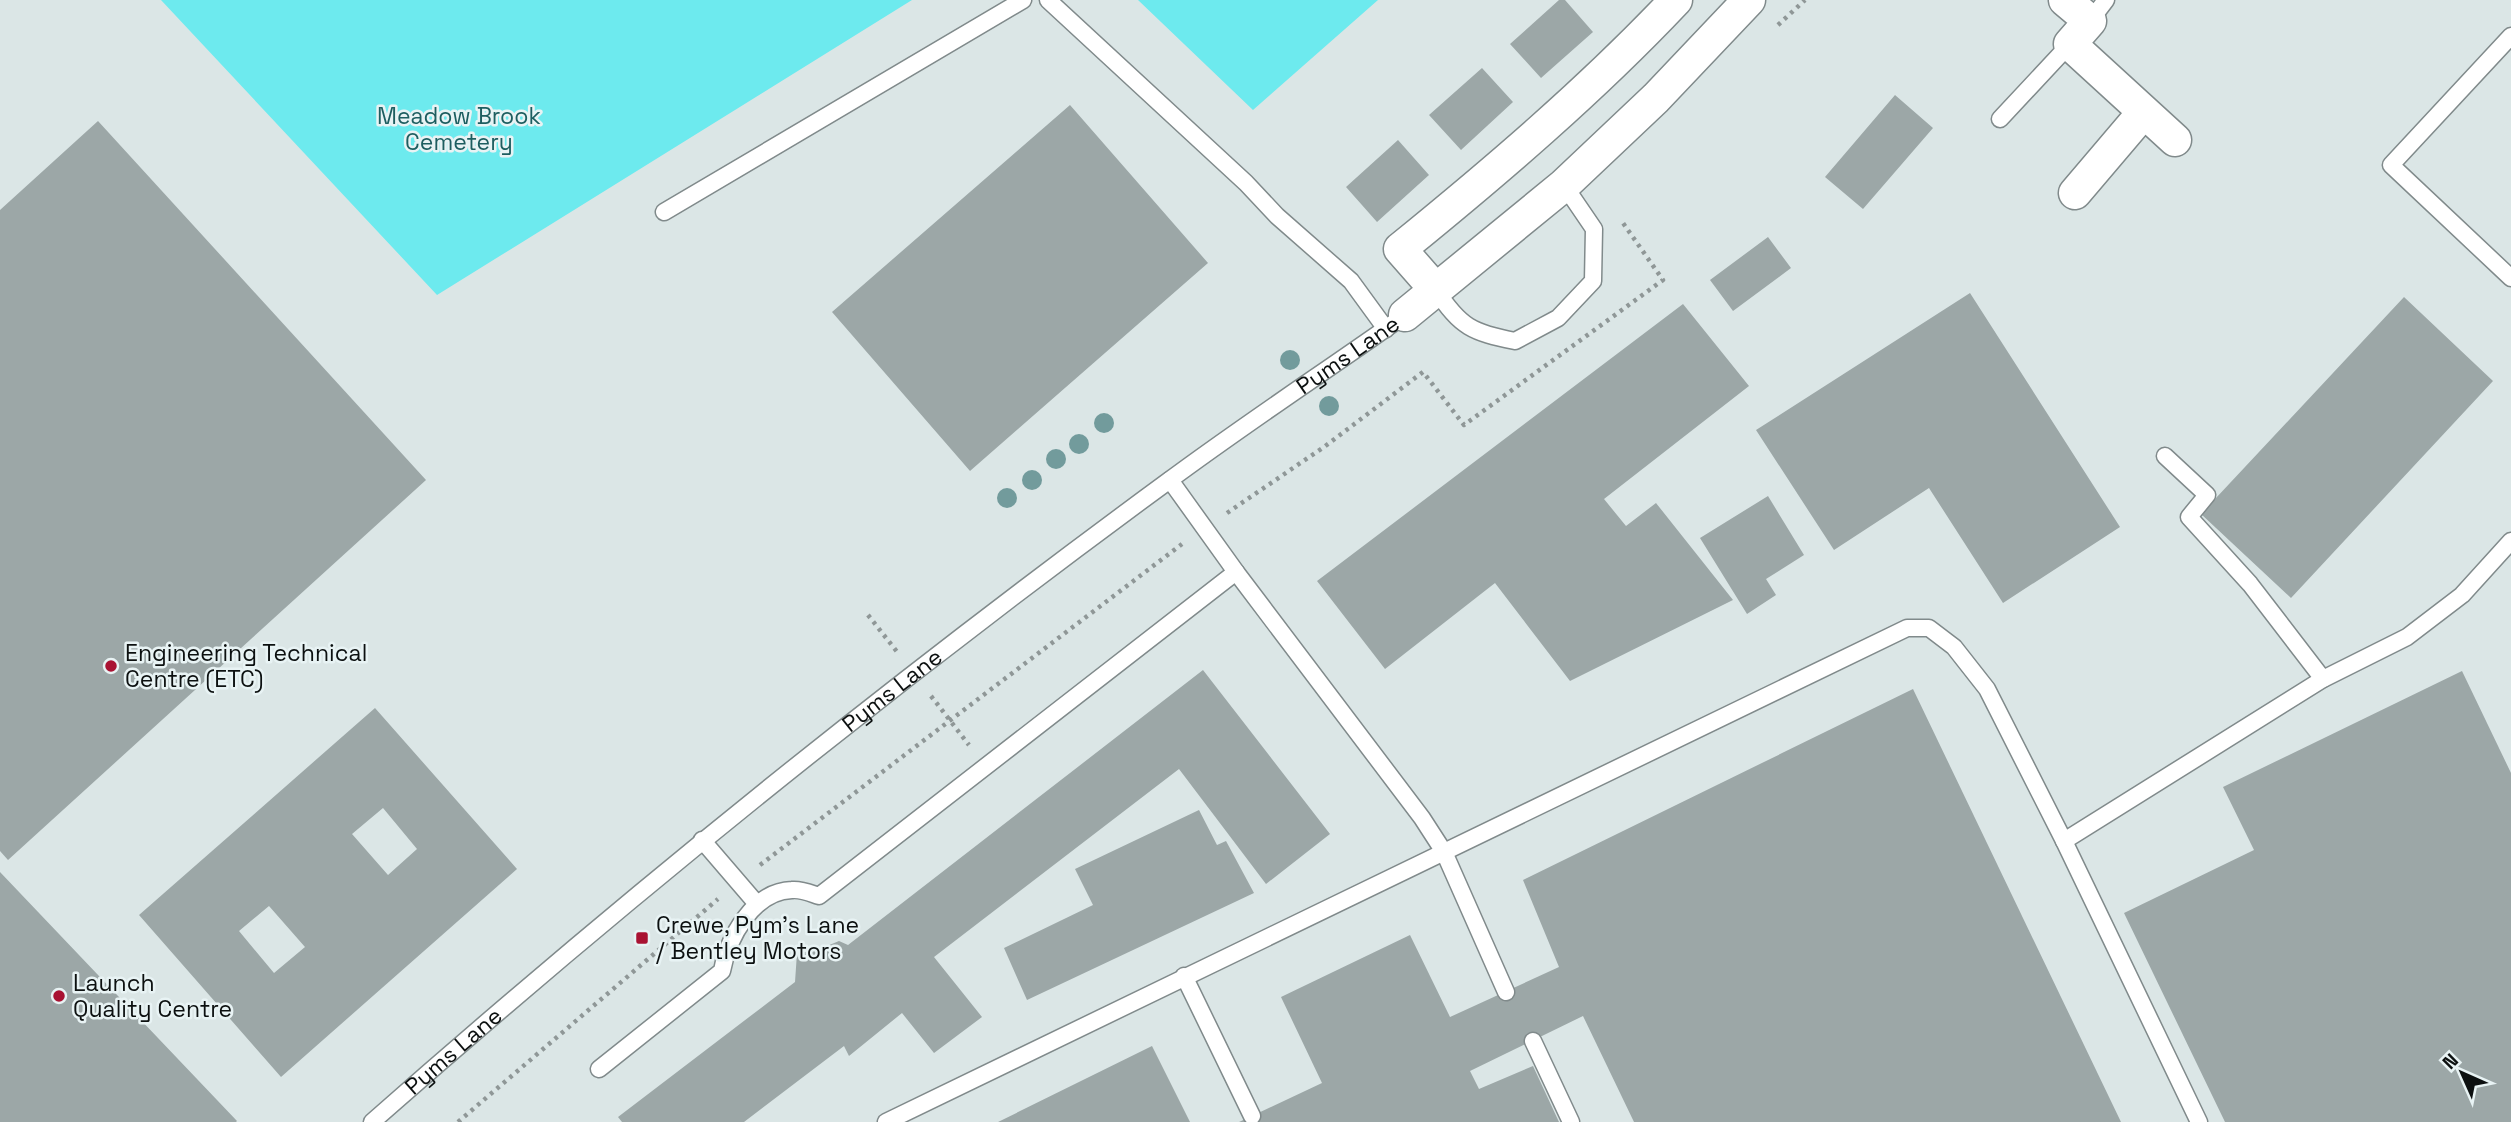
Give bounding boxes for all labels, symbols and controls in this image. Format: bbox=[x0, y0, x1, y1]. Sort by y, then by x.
park label: Meadow Brook Cemetery bbox=[377, 101, 541, 157]
street label: Pyms Lane bbox=[1290, 309, 1405, 401]
place label: Engineering Technical Centre (ETC) bbox=[125, 638, 367, 694]
street label: Pyms Lane bbox=[836, 642, 948, 739]
marker: Engineering Technical Centre (ETC) bbox=[103, 658, 119, 674]
place label: Crewe, Pym's Lane / Bentley Motors bbox=[656, 910, 859, 966]
marker: Crewe, Pym's Lane / Bentley Motors bbox=[634, 930, 650, 946]
place label: Launch Quality Centre bbox=[73, 968, 232, 1024]
marker: Launch Quality Centre bbox=[51, 988, 67, 1004]
street label: Pyms Lane bbox=[398, 1001, 508, 1101]
north arrow bbox=[2427, 1038, 2497, 1108]
text: N bbox=[2437, 1048, 2464, 1075]

